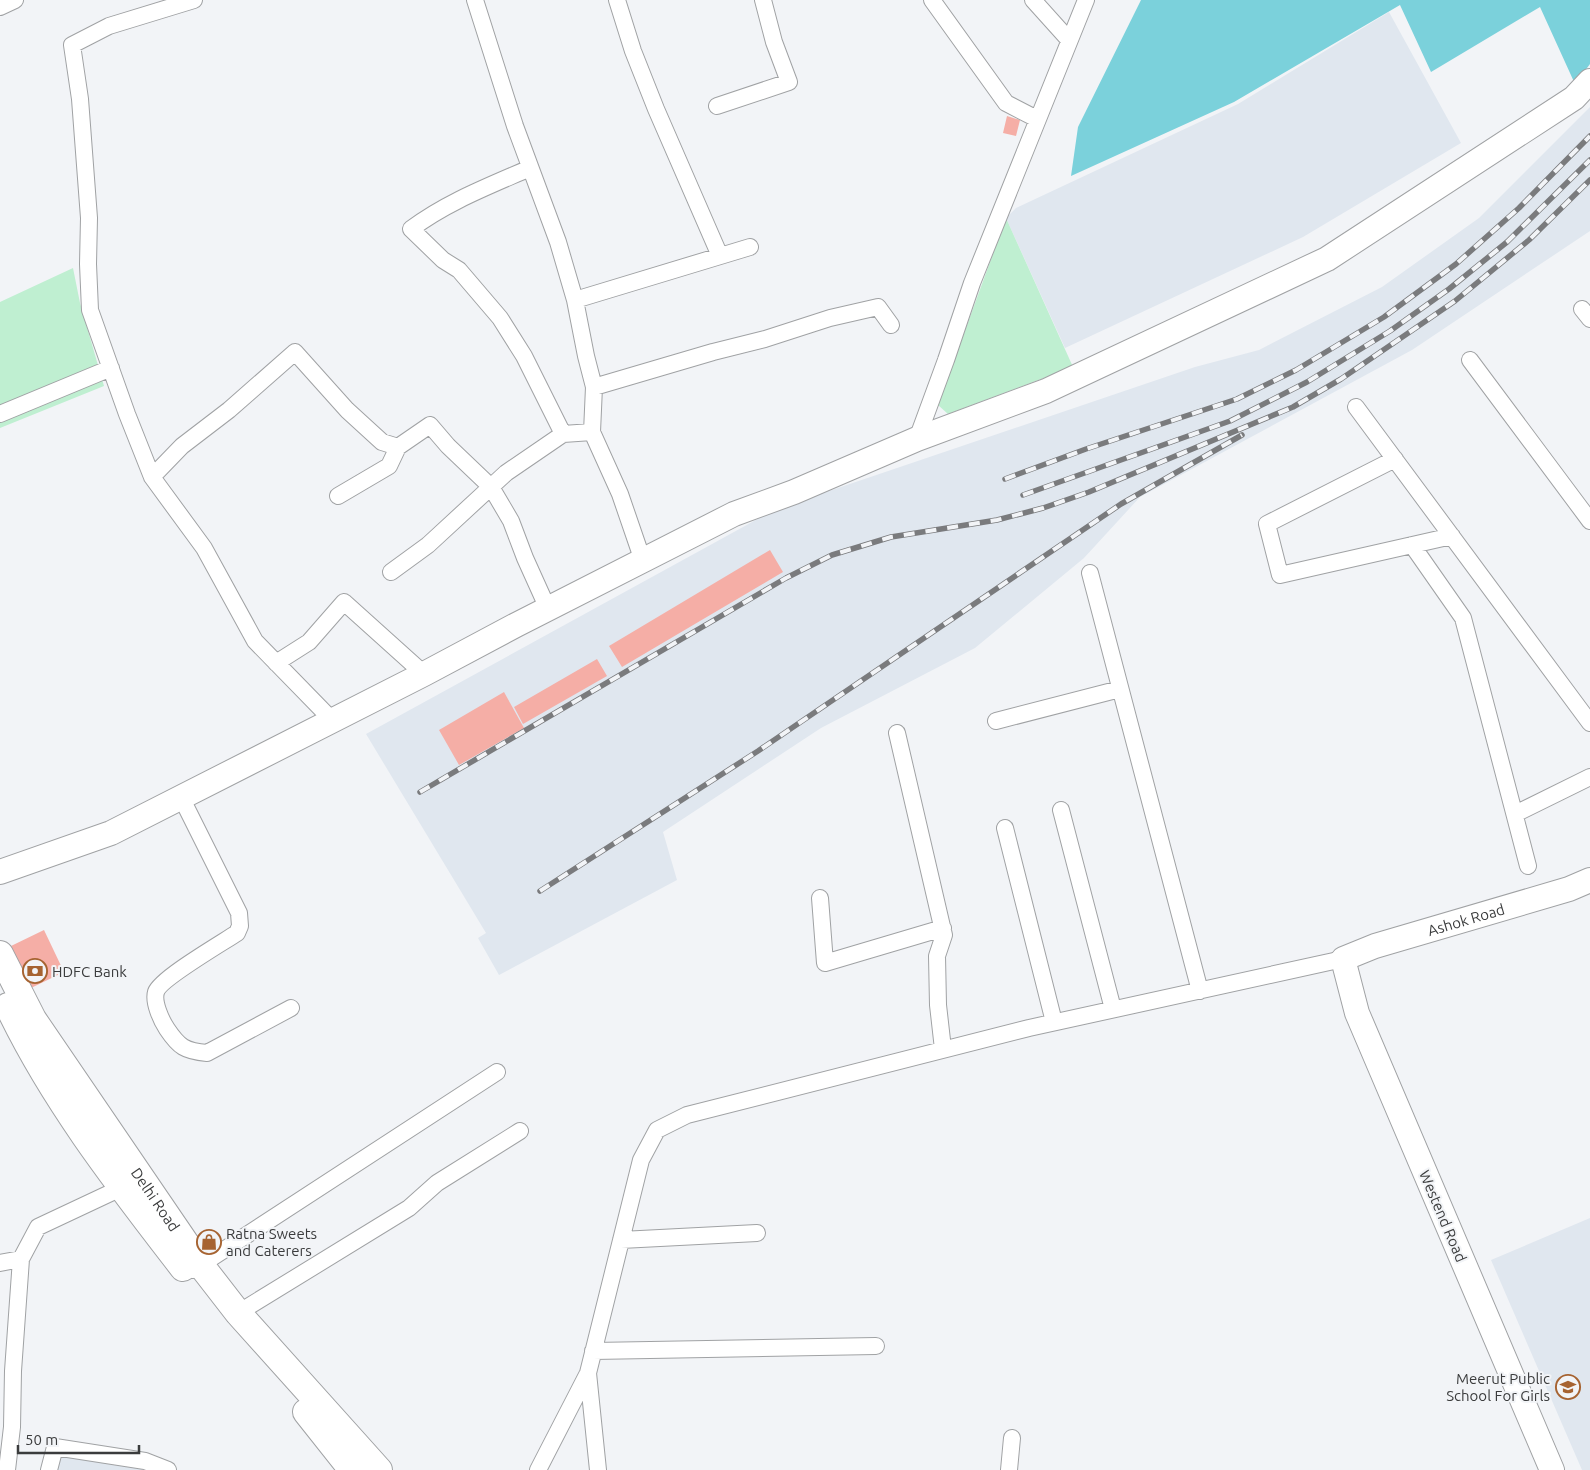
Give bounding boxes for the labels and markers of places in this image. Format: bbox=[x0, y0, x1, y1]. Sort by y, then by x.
bank icon: HDFC Bank bbox=[22, 958, 48, 984]
place label: HDFC Bank bbox=[52, 963, 127, 980]
place label: Ratna Sweets and Caterers bbox=[226, 1225, 317, 1259]
shop icon: Ratna Sweets and Caterers bbox=[196, 1229, 222, 1255]
place label: Meerut Public School For Girls bbox=[1446, 1370, 1550, 1404]
school or university icon: Meerut Public School For Girls bbox=[1555, 1374, 1581, 1400]

